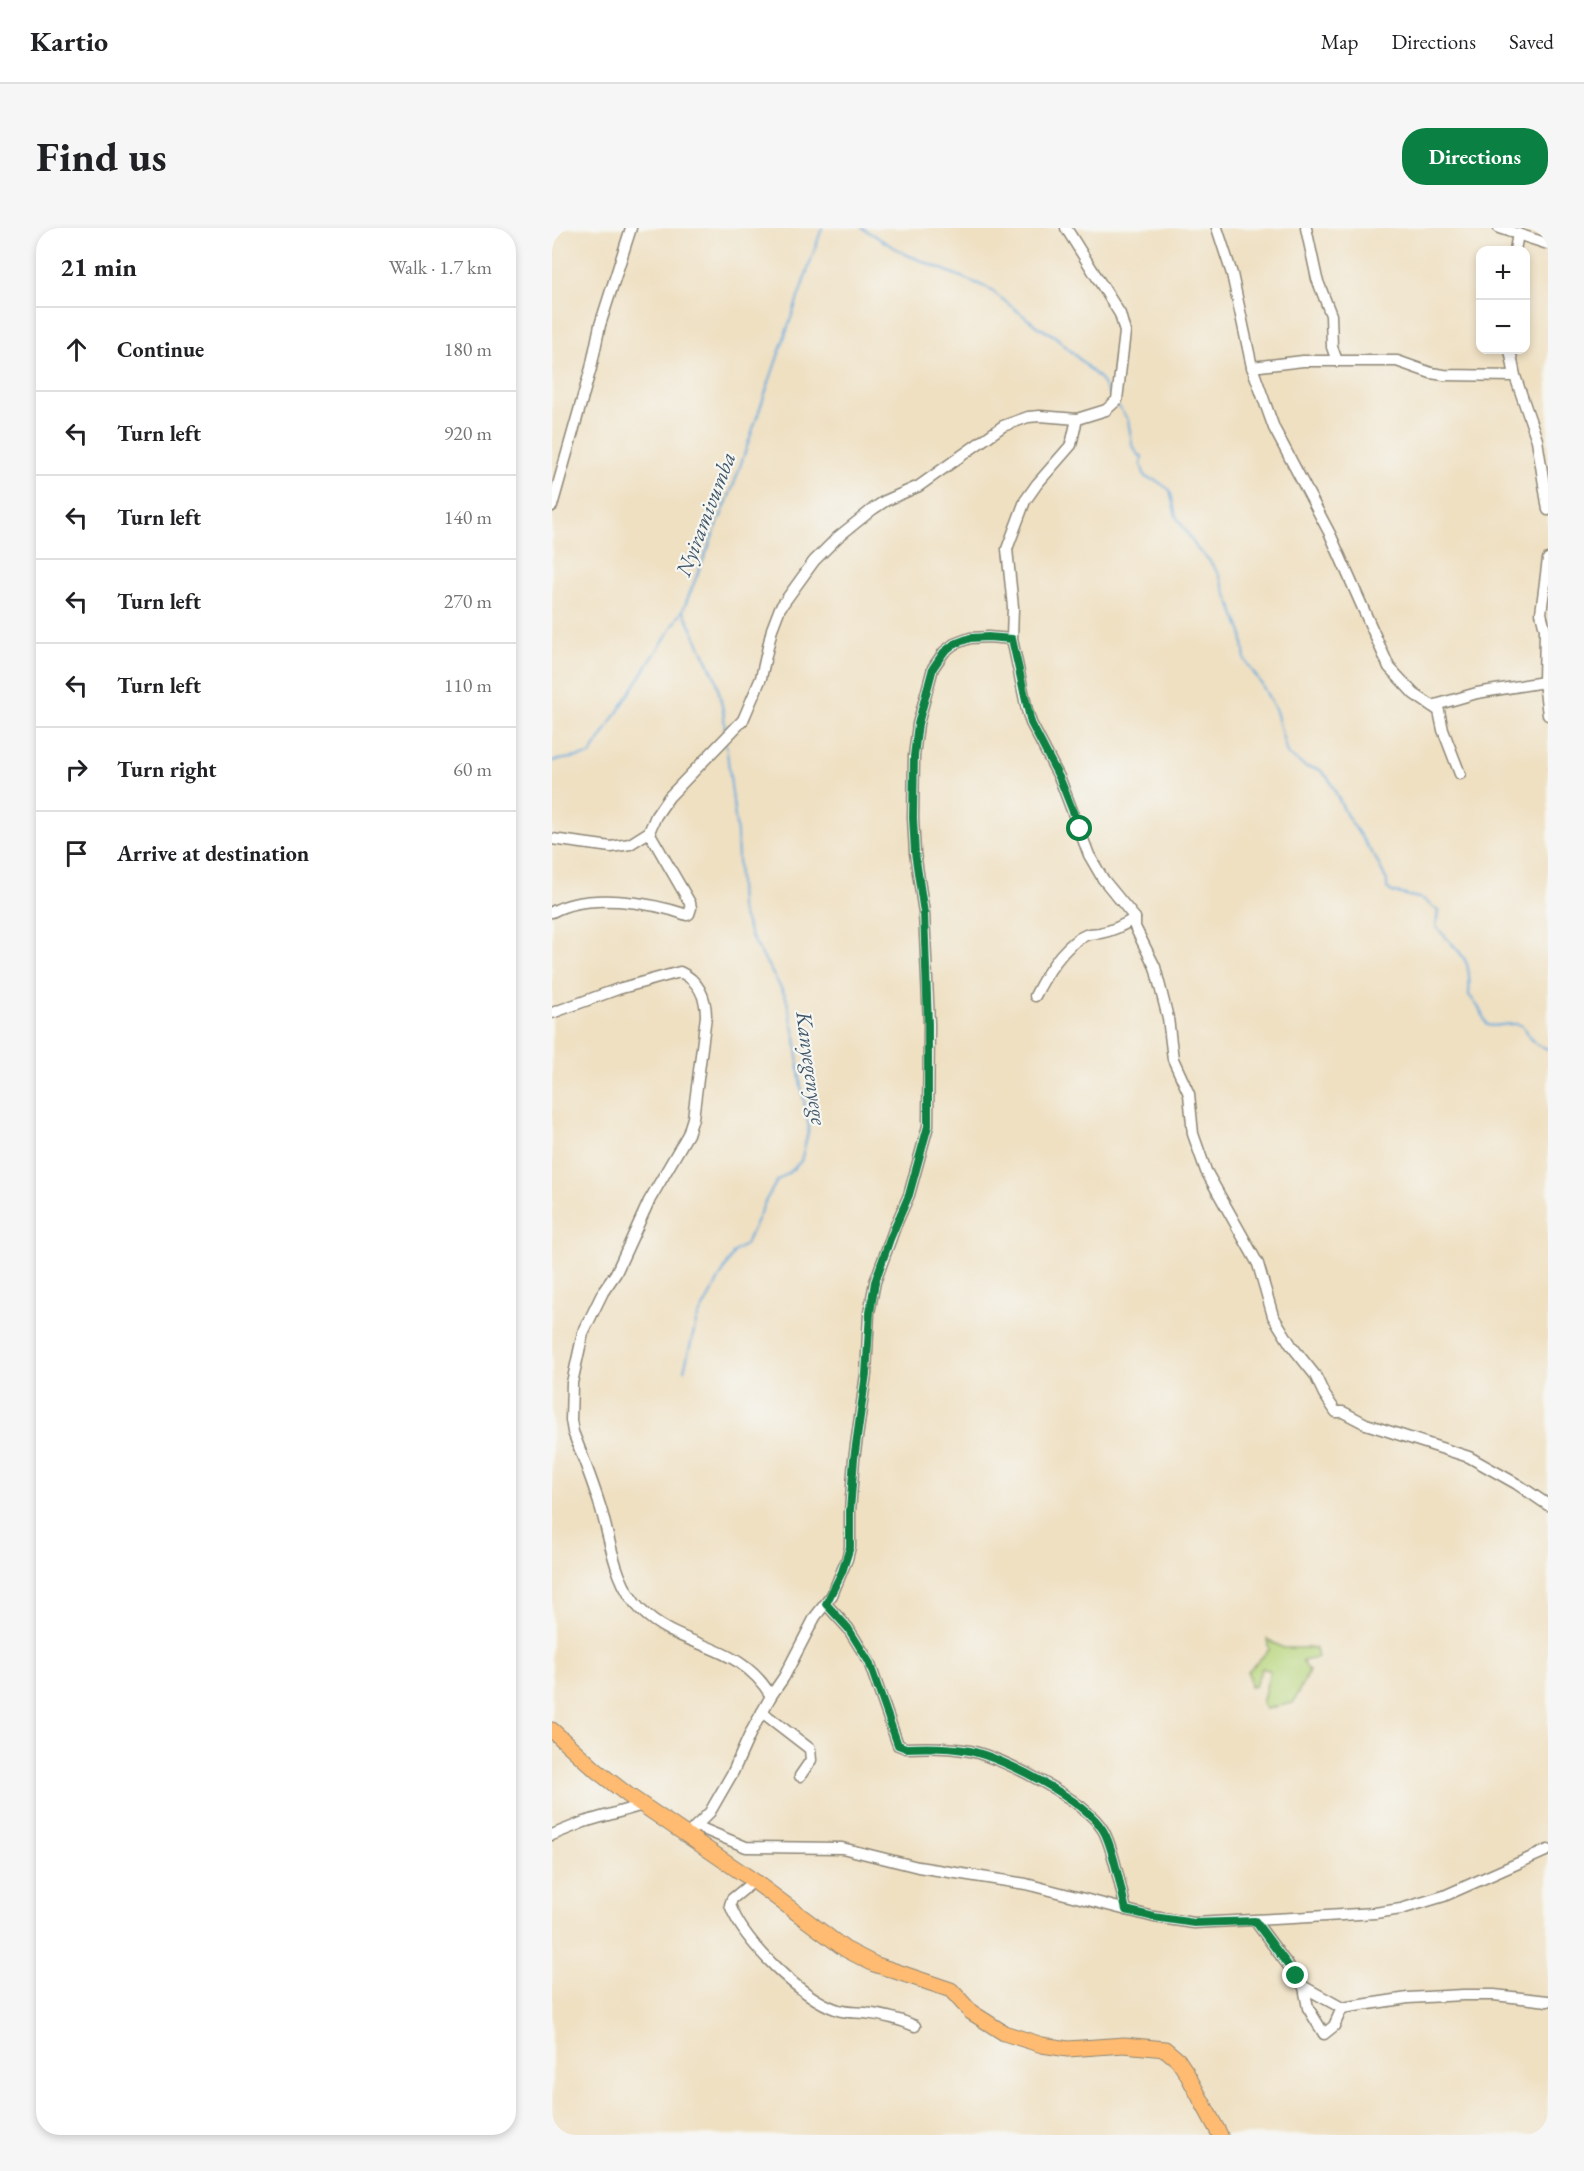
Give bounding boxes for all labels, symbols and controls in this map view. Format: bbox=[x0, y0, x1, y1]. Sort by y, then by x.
text: Kartio bbox=[30, 23, 108, 59]
text: Map bbox=[1321, 28, 1358, 55]
text: Directions bbox=[1391, 28, 1476, 55]
text: Saved bbox=[1509, 28, 1554, 55]
button: Directions bbox=[1402, 128, 1548, 185]
text: Find us bbox=[36, 129, 167, 184]
map controls bbox=[1476, 246, 1530, 354]
button: + bbox=[1476, 246, 1530, 300]
text: 21 min bbox=[60, 250, 137, 284]
text: Walk · 1.7 km bbox=[389, 254, 492, 280]
button: − bbox=[1476, 300, 1530, 354]
icon: ahead bbox=[60, 333, 93, 366]
text: Continue bbox=[117, 335, 204, 364]
text: 180 m bbox=[444, 336, 492, 362]
icon: left bbox=[60, 417, 93, 450]
text: Turn left bbox=[117, 419, 201, 448]
text: 920 m bbox=[444, 420, 492, 446]
water label: Nyiramivumba bbox=[668, 448, 743, 582]
icon: left bbox=[60, 501, 93, 534]
text: Turn left bbox=[117, 503, 201, 532]
text: 140 m bbox=[444, 504, 492, 530]
icon: left bbox=[60, 585, 93, 618]
text: Turn left bbox=[117, 587, 201, 616]
text: 270 m bbox=[444, 588, 492, 614]
icon: left bbox=[60, 669, 93, 702]
text: Turn left bbox=[117, 671, 201, 700]
text: 110 m bbox=[444, 672, 492, 698]
icon: right bbox=[60, 753, 93, 786]
text: Turn right bbox=[117, 755, 216, 784]
text: 60 m bbox=[453, 756, 492, 782]
route start bbox=[1066, 815, 1092, 841]
icon: arrive bbox=[60, 837, 93, 870]
text: Arrive at destination bbox=[117, 839, 309, 868]
water label: Kanyegenyege bbox=[789, 1009, 834, 1127]
route end bbox=[1282, 1962, 1308, 1988]

